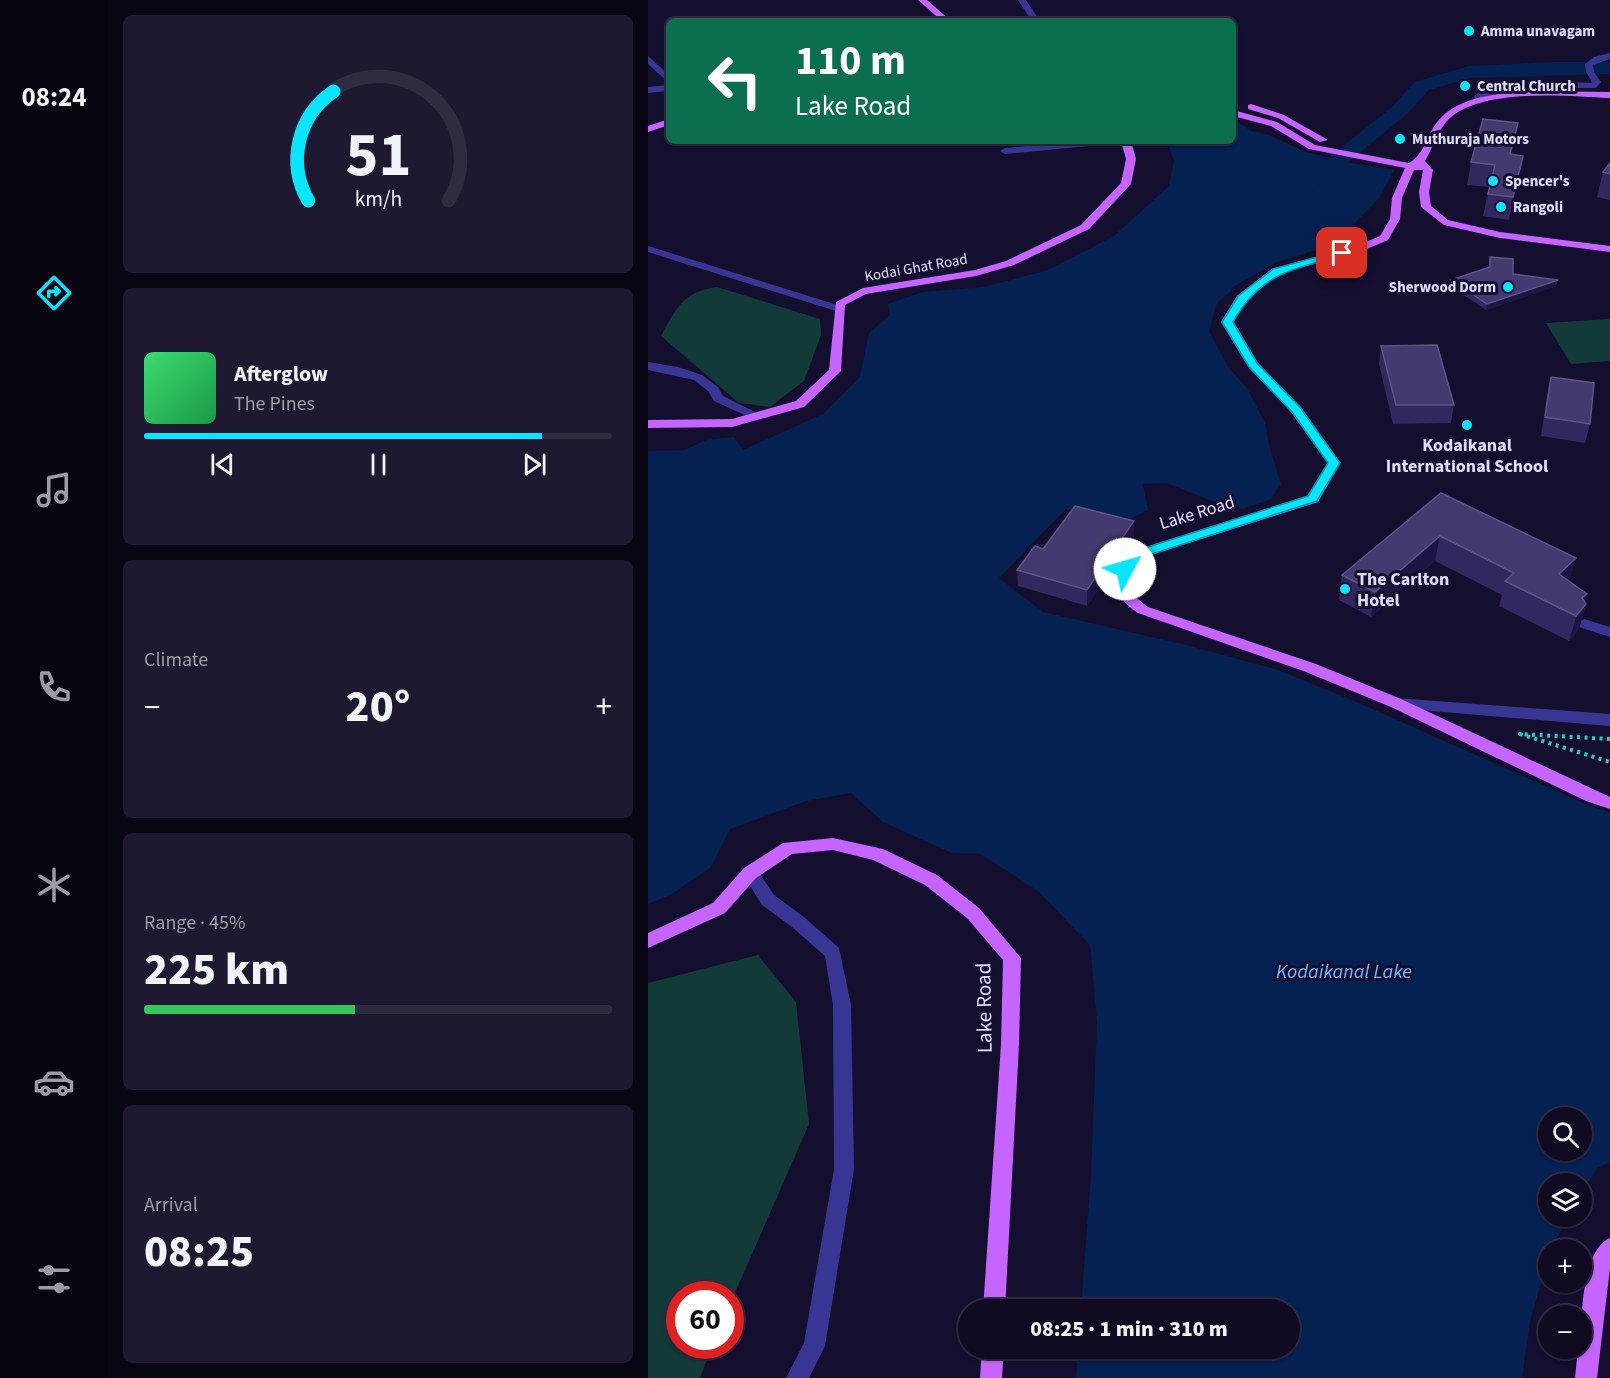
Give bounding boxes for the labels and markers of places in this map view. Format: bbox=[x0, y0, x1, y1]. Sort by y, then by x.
place label: Amma unavagam bbox=[1480, 21, 1595, 42]
marker: Amma unavagam bbox=[1462, 24, 1476, 38]
place label: Central Church bbox=[1477, 76, 1576, 97]
marker: Central Church bbox=[1458, 79, 1472, 93]
place label: Muthuraja Motors bbox=[1412, 129, 1529, 150]
marker: Muthuraja Motors bbox=[1393, 132, 1407, 146]
place label: Spencer's bbox=[1505, 171, 1570, 192]
marker: Spencer's bbox=[1486, 174, 1500, 188]
place label: Rangoli bbox=[1513, 197, 1563, 218]
marker: Rangoli bbox=[1494, 200, 1508, 214]
pin bbox=[1316, 227, 1367, 278]
place label: Sherwood Dorm bbox=[1389, 277, 1496, 298]
marker: Sherwood Dorm bbox=[1501, 280, 1515, 294]
marker: Kodaikanal International School bbox=[1460, 418, 1474, 432]
place label: Kodaikanal International School bbox=[1386, 433, 1548, 479]
place label: The Carlton Hotel bbox=[1357, 567, 1449, 613]
marker: The Carlton Hotel bbox=[1338, 582, 1352, 596]

